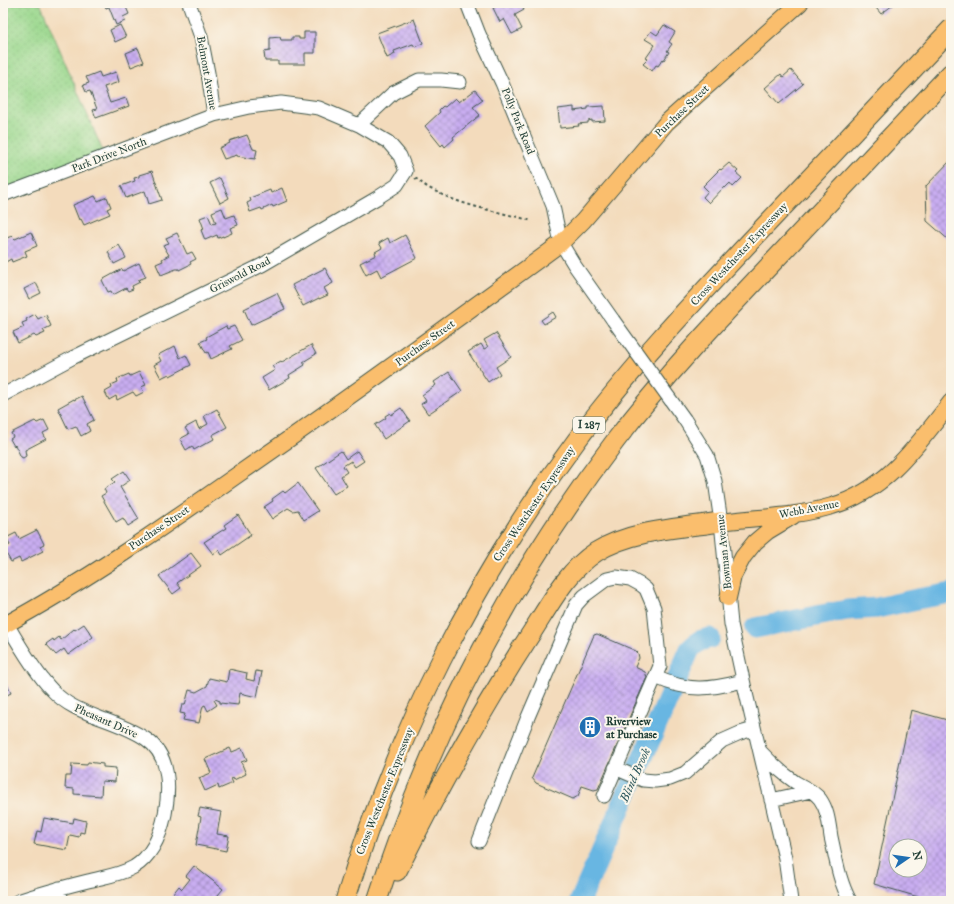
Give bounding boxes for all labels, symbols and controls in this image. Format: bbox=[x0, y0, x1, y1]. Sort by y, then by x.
street label: Belmont Avenue bbox=[194, 35, 220, 111]
street label: Purchase Street bbox=[652, 82, 712, 140]
street label: Polly Park Road bbox=[499, 86, 537, 157]
street label: Park Drive North bbox=[70, 135, 148, 175]
street label: Cross Westchester Expressway bbox=[688, 199, 791, 308]
street label: Griswold Road bbox=[208, 254, 273, 296]
street label: Purchase Street bbox=[393, 317, 457, 369]
road number: I 287 bbox=[573, 417, 605, 433]
street label: Cross Westchester Expressway bbox=[491, 443, 578, 564]
street label: Webb Avenue bbox=[778, 497, 840, 521]
street label: Purchase Street bbox=[126, 503, 192, 553]
street label: Bowman Avenue bbox=[714, 513, 734, 590]
street label: Pheasant Drive bbox=[72, 701, 140, 741]
building icon: Riverview at Purchase bbox=[577, 714, 603, 740]
place label: Riverview at Purchase bbox=[606, 715, 658, 741]
street label: Cross Westchester Expressway bbox=[353, 725, 417, 857]
water label: Blind Brook bbox=[617, 745, 653, 805]
north arrow bbox=[888, 838, 928, 878]
text: N bbox=[910, 850, 925, 863]

